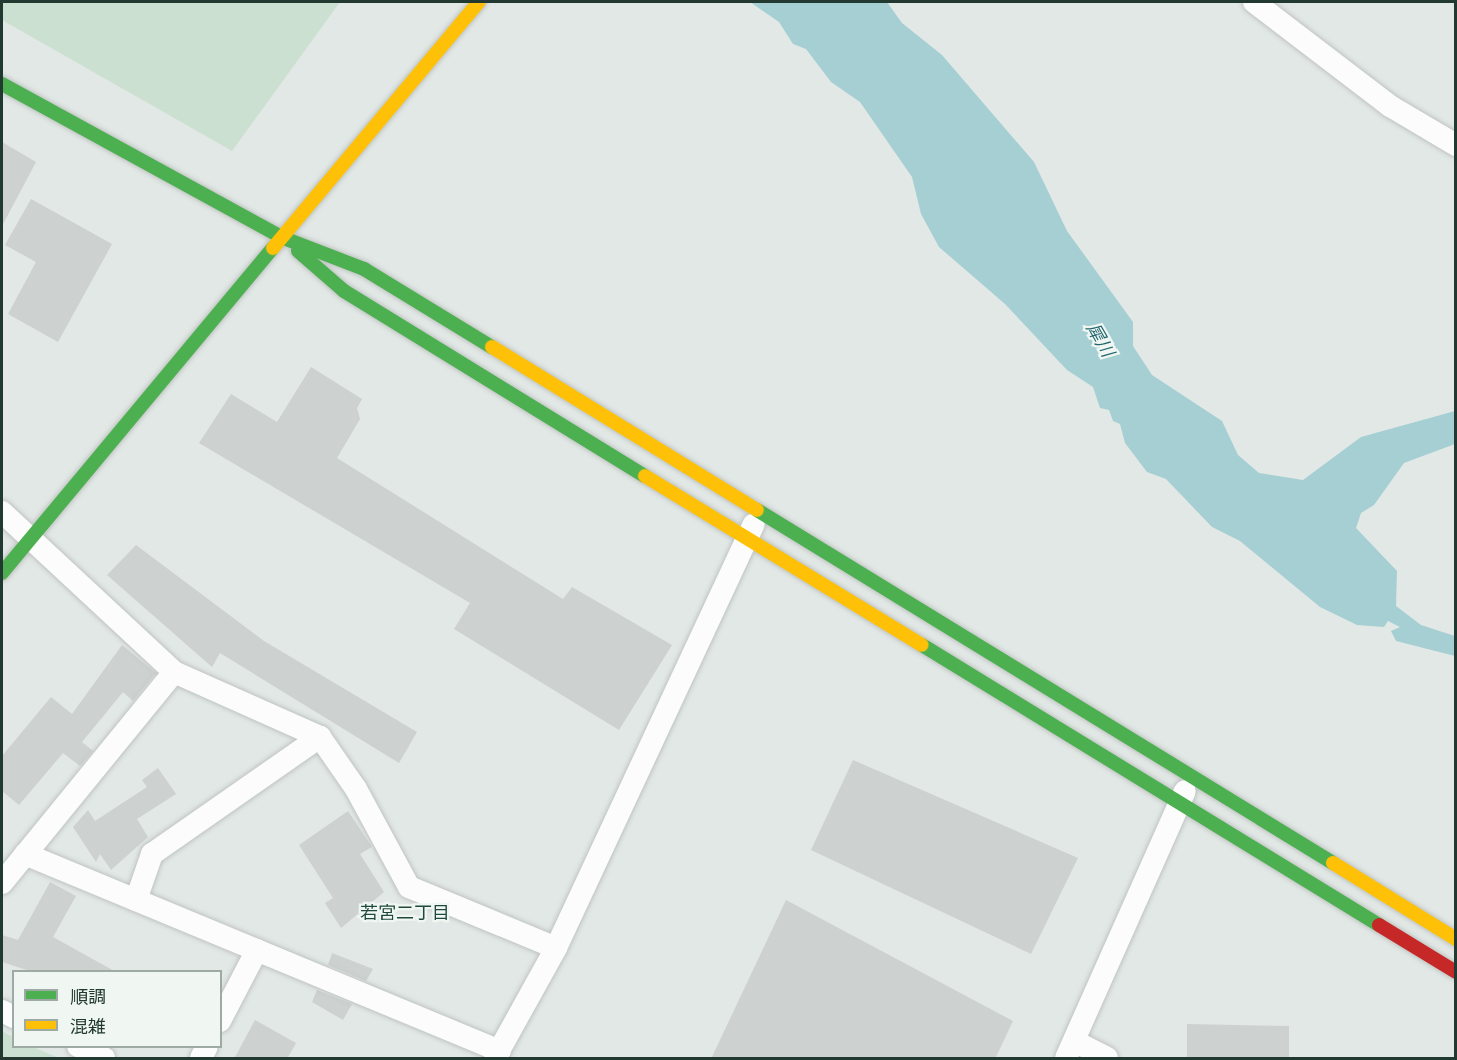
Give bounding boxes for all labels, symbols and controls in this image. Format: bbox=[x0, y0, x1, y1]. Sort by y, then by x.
water label: 犀川 bbox=[1082, 319, 1118, 361]
district label: 若宮二丁目 bbox=[360, 902, 450, 924]
legend bbox=[12, 970, 222, 1048]
text: 順調 bbox=[70, 986, 106, 1007]
text: 混雑 bbox=[70, 1016, 106, 1037]

